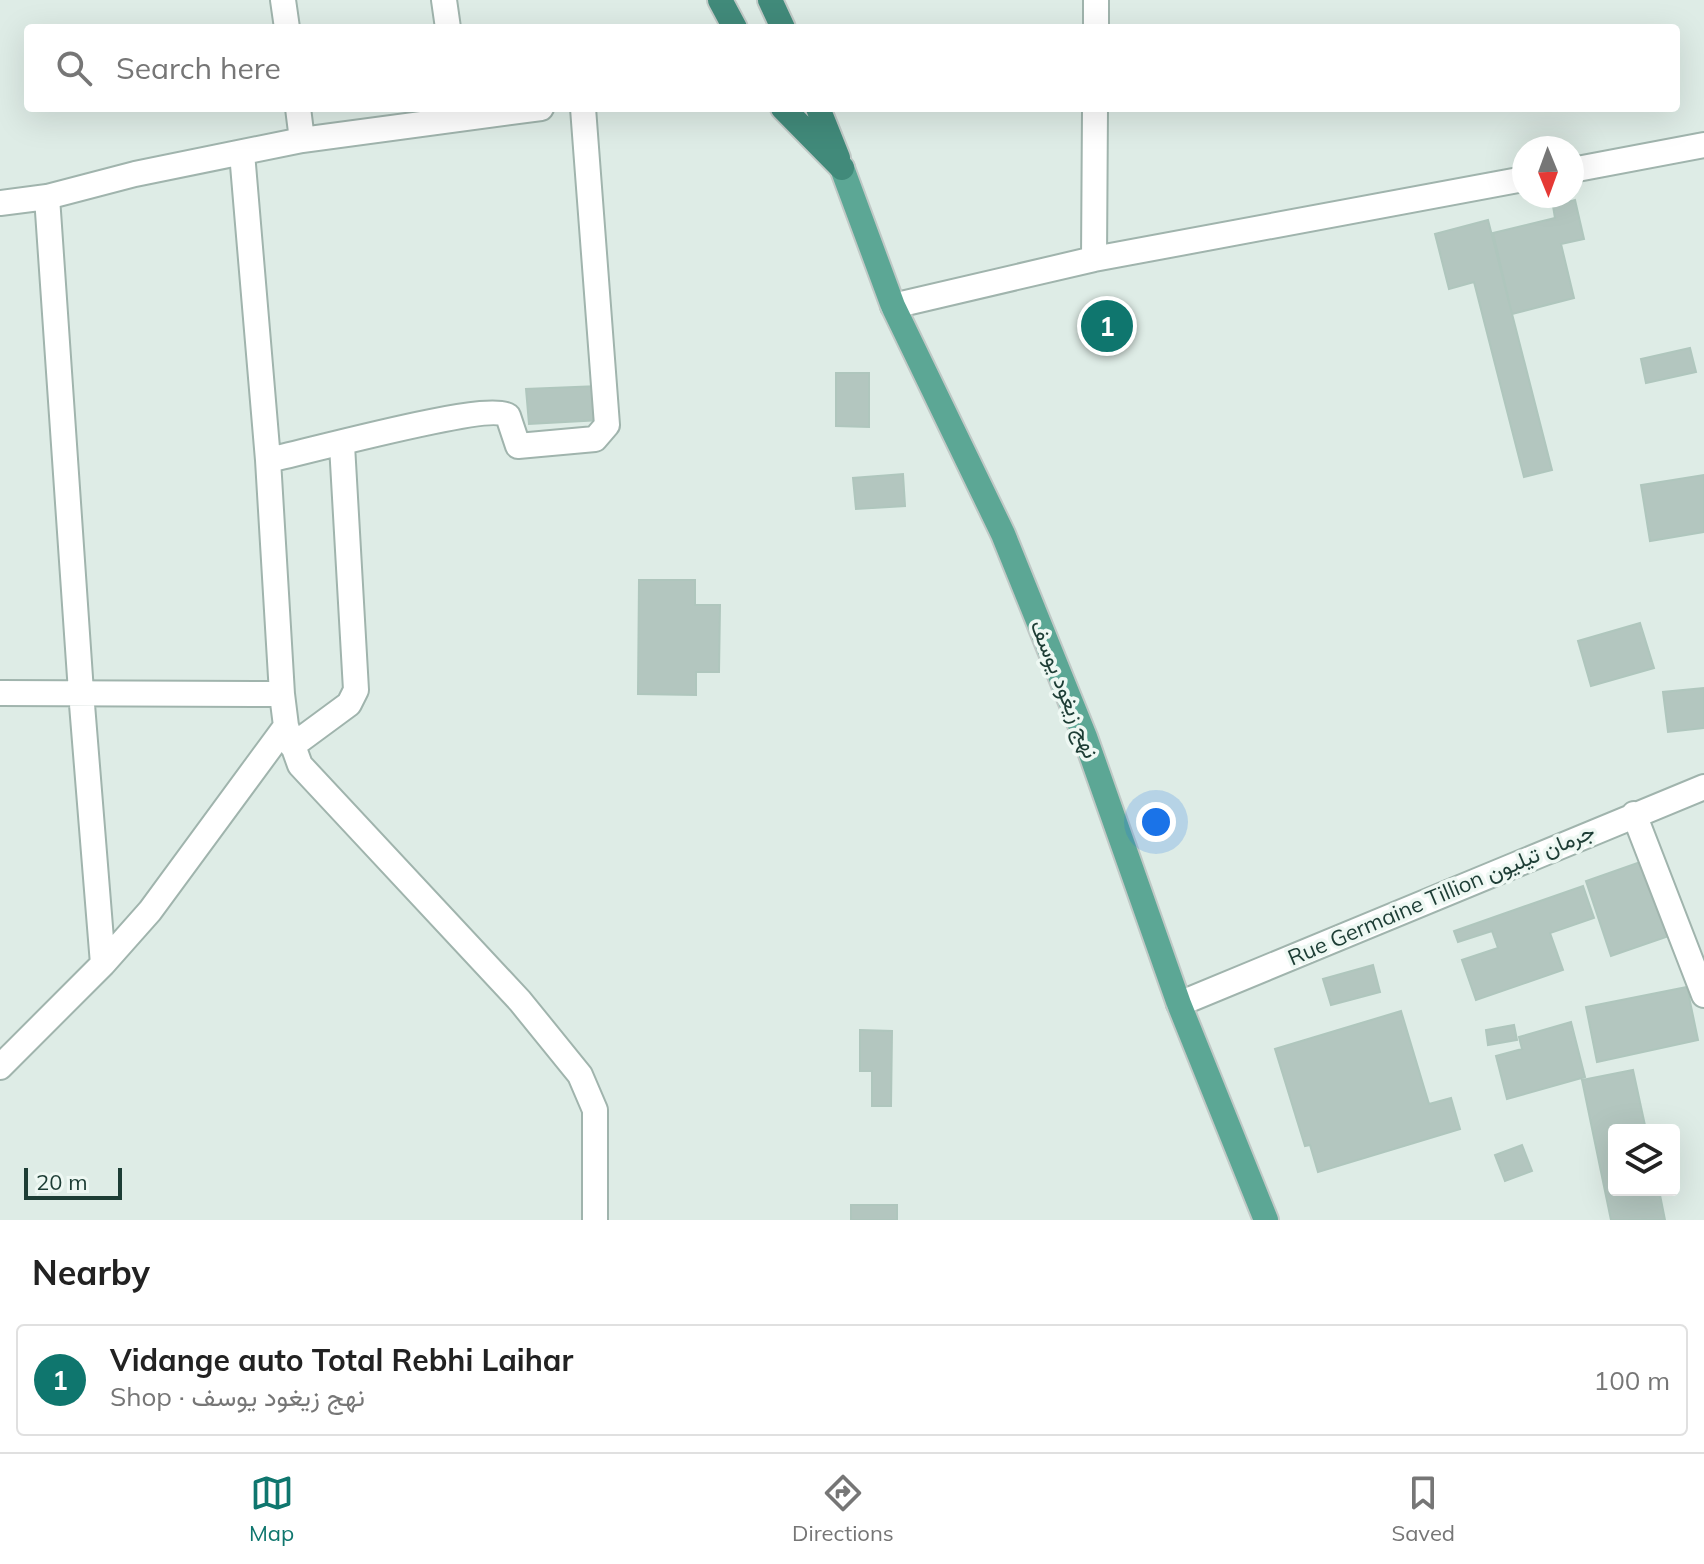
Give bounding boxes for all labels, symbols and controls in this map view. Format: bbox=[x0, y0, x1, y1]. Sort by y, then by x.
search box bbox=[24, 24, 1680, 112]
icon: search bbox=[52, 46, 96, 90]
text: Search here bbox=[116, 49, 281, 87]
north arrow bbox=[1512, 136, 1584, 208]
pin: 1 bbox=[1081, 296, 1133, 356]
street label: نهج زيغود يوسف bbox=[1024, 616, 1105, 763]
your location bbox=[1136, 802, 1176, 842]
street label: Rue Germaine Tillion جرمان تيليون bbox=[1283, 817, 1599, 971]
map controls bbox=[1608, 1124, 1680, 1196]
button: layers bbox=[1608, 1124, 1680, 1196]
scale bar bbox=[24, 1164, 122, 1200]
text: 20 m bbox=[36, 1168, 87, 1196]
text: Nearby bbox=[32, 1251, 150, 1294]
text: Vidange auto Total Rebhi Laihar bbox=[110, 1341, 573, 1379]
text: 1 bbox=[52, 1364, 68, 1397]
text: 100 m bbox=[1594, 1364, 1670, 1397]
text: Shop · نهج زيغود يوسف bbox=[110, 1380, 365, 1413]
tab: Map bbox=[249, 1471, 294, 1547]
tab: Directions bbox=[792, 1471, 894, 1547]
tab: Saved bbox=[1392, 1471, 1455, 1547]

